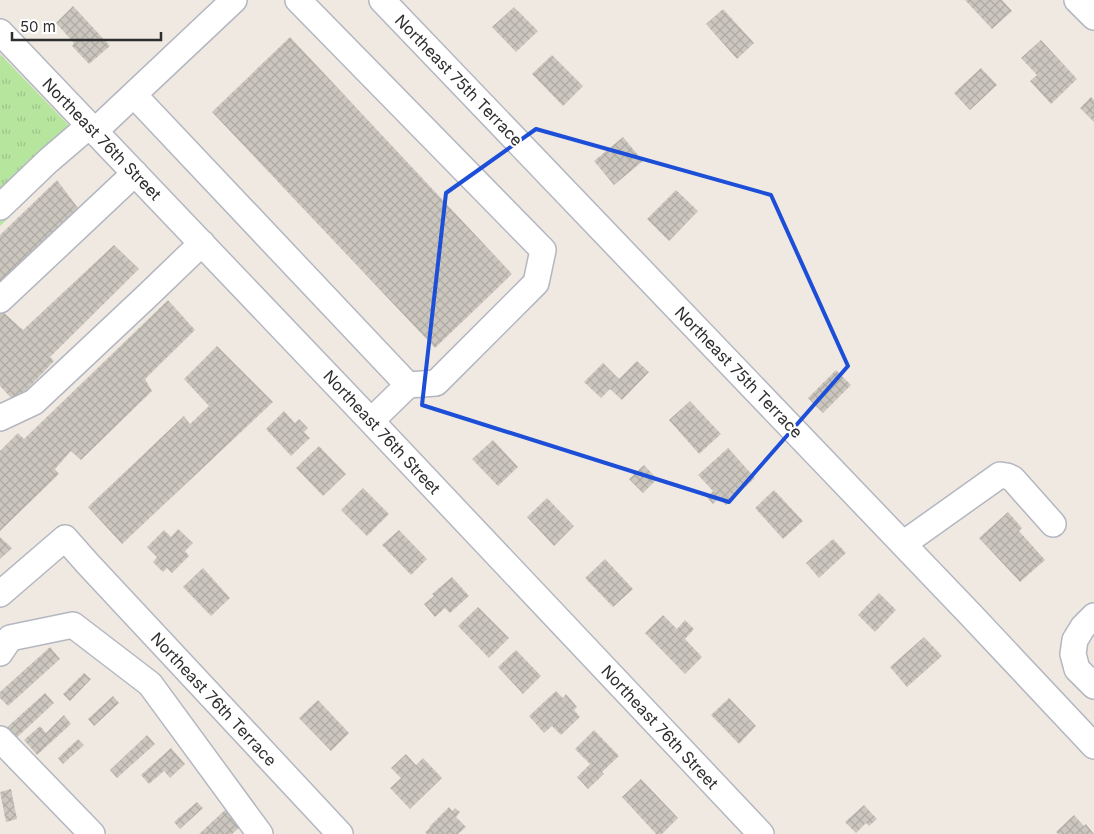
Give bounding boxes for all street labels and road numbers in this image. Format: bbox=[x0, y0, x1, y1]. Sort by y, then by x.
street label: Northeast 75th Terrace bbox=[391, 10, 527, 150]
street label: Northeast 76th Street bbox=[38, 74, 166, 204]
street label: Northeast 75th Terrace bbox=[671, 302, 807, 442]
street label: Northeast 76th Street bbox=[319, 366, 445, 498]
street label: Northeast 76th Terrace bbox=[147, 628, 281, 770]
street label: Northeast 76th Street bbox=[597, 661, 723, 793]

